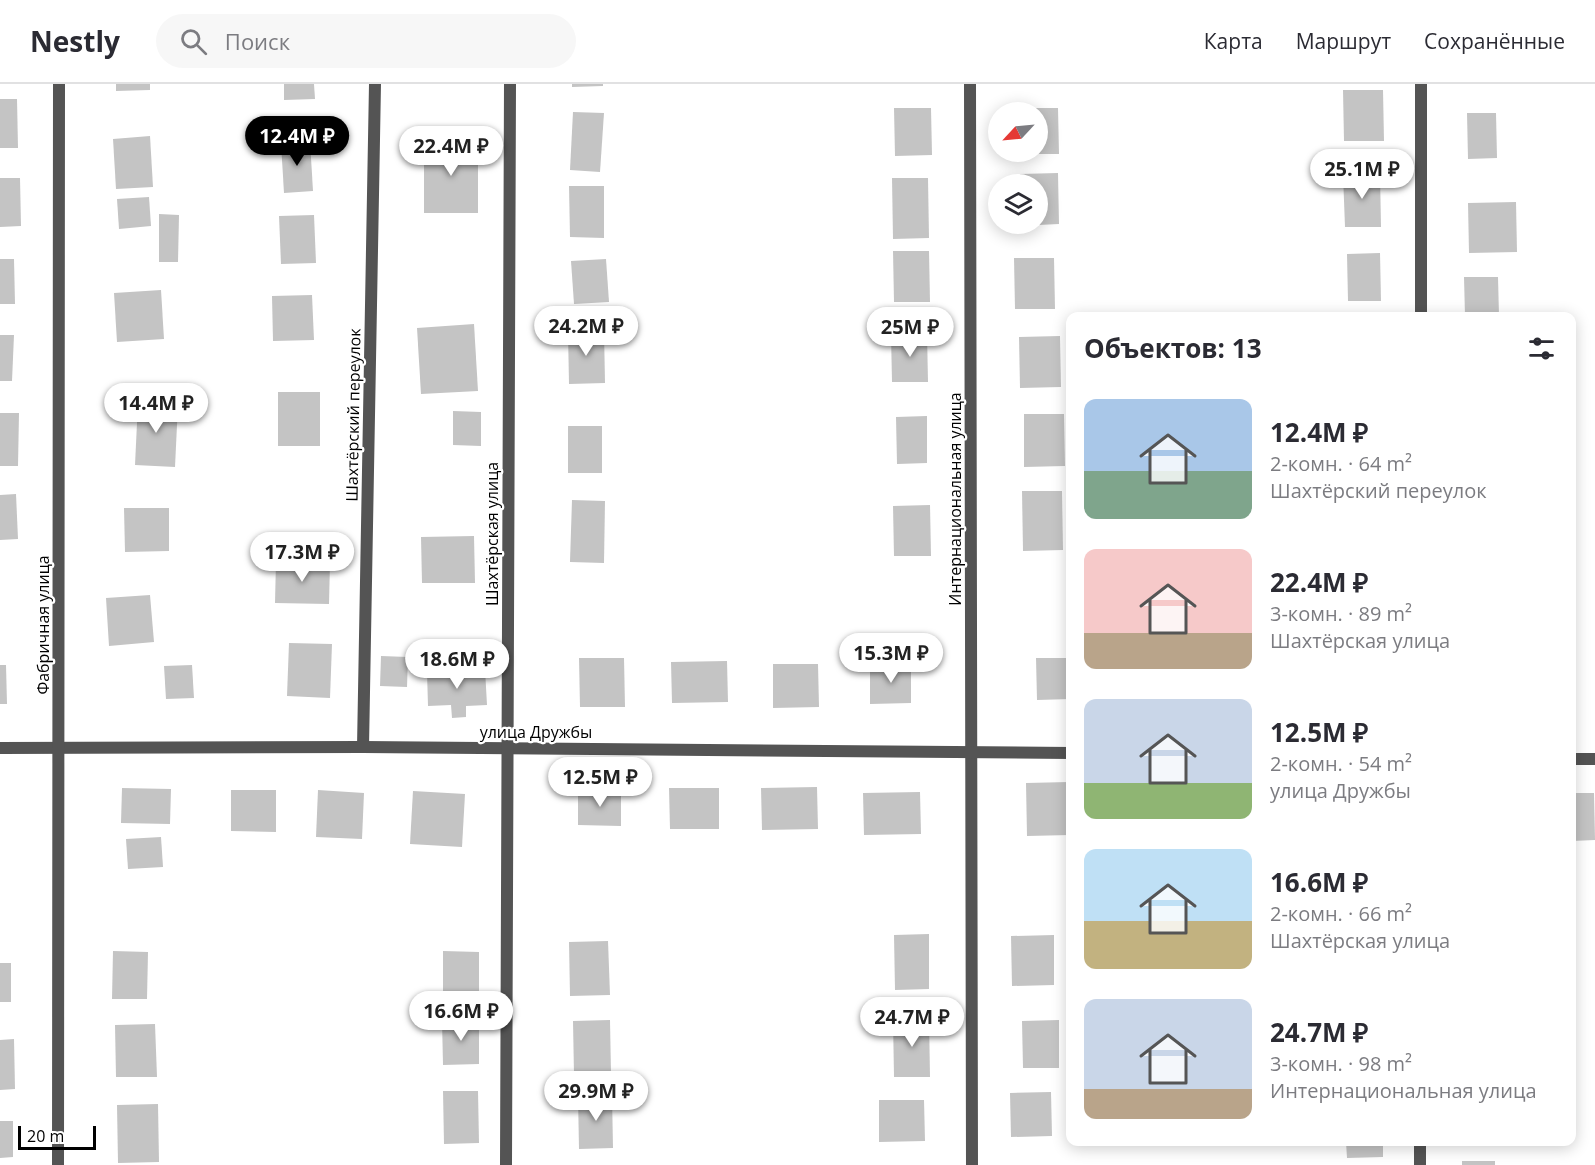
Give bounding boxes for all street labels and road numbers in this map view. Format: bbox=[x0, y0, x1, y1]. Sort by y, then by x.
street label: Шахтёрский переулок bbox=[340, 327, 366, 502]
street label: Интернациональная улица bbox=[944, 392, 966, 606]
street label: Шахтёрская улица bbox=[481, 462, 503, 606]
street label: Фабричная улица bbox=[32, 555, 54, 695]
street label: улица Дружбы bbox=[480, 721, 592, 743]

